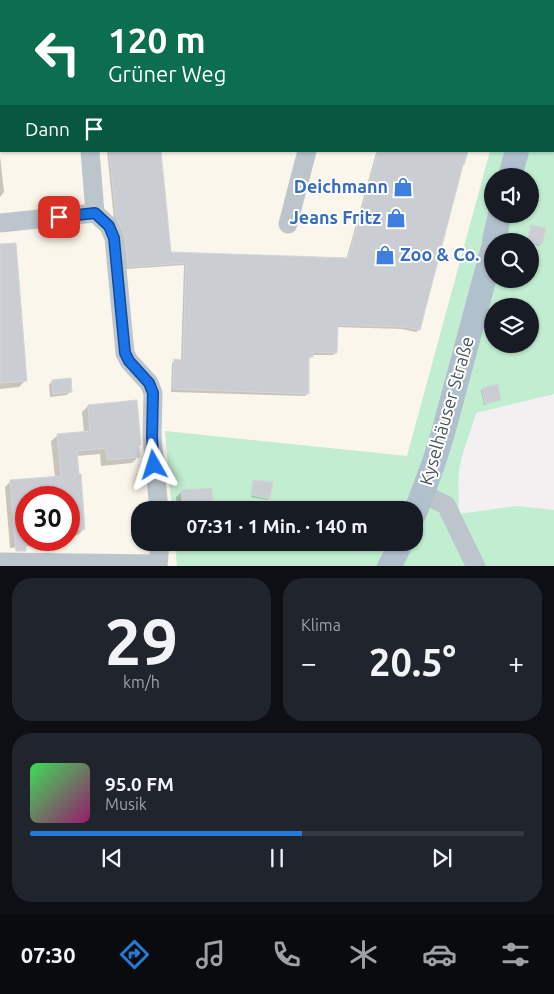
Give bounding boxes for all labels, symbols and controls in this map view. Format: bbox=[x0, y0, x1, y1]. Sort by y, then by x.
icon: left bbox=[25, 20, 90, 85]
text: 120 m bbox=[108, 20, 206, 60]
text: Grüner Weg bbox=[108, 61, 226, 86]
icon: arrive bbox=[80, 115, 108, 143]
text: Dann bbox=[25, 118, 70, 140]
map controls bbox=[484, 168, 539, 353]
button: sound bbox=[484, 168, 539, 223]
place label: Deichmann bbox=[294, 176, 388, 196]
shop icon: Deichmann bbox=[392, 176, 414, 198]
pin bbox=[38, 196, 80, 238]
icon: arrive bbox=[45, 203, 73, 231]
place label: Jeans Fritz bbox=[289, 207, 381, 227]
shop icon: Jeans Fritz bbox=[385, 207, 407, 229]
button: search bbox=[484, 233, 539, 288]
shop icon: Zoo & Co. bbox=[374, 244, 396, 266]
place label: Zoo & Co. bbox=[400, 244, 479, 264]
button: layers bbox=[484, 298, 539, 353]
street label: Kyselhäuser Straße bbox=[415, 334, 477, 487]
position arrow bbox=[127, 438, 179, 490]
speed limit sign: 30 bbox=[15, 486, 80, 551]
text: 07:31 · 1 Min. · 140 m bbox=[186, 515, 368, 537]
text: 29 bbox=[105, 604, 178, 677]
text: Klima bbox=[301, 616, 341, 634]
text: 20.5° bbox=[369, 641, 456, 683]
text: − bbox=[301, 647, 317, 678]
text: + bbox=[508, 647, 524, 678]
text: km/h bbox=[123, 673, 160, 691]
text: 95.0 FM bbox=[105, 773, 174, 795]
text: Musik bbox=[105, 795, 147, 813]
icon: previous bbox=[98, 844, 126, 872]
icon: pause bbox=[263, 844, 291, 872]
icon: next bbox=[428, 844, 456, 872]
icon: directions bbox=[117, 937, 152, 972]
icon: music bbox=[193, 937, 228, 972]
icon: phone bbox=[269, 937, 304, 972]
icon: climate bbox=[346, 937, 381, 972]
icon: car bbox=[422, 937, 457, 972]
icon: filters bbox=[498, 937, 533, 972]
text: 07:30 bbox=[21, 942, 76, 967]

